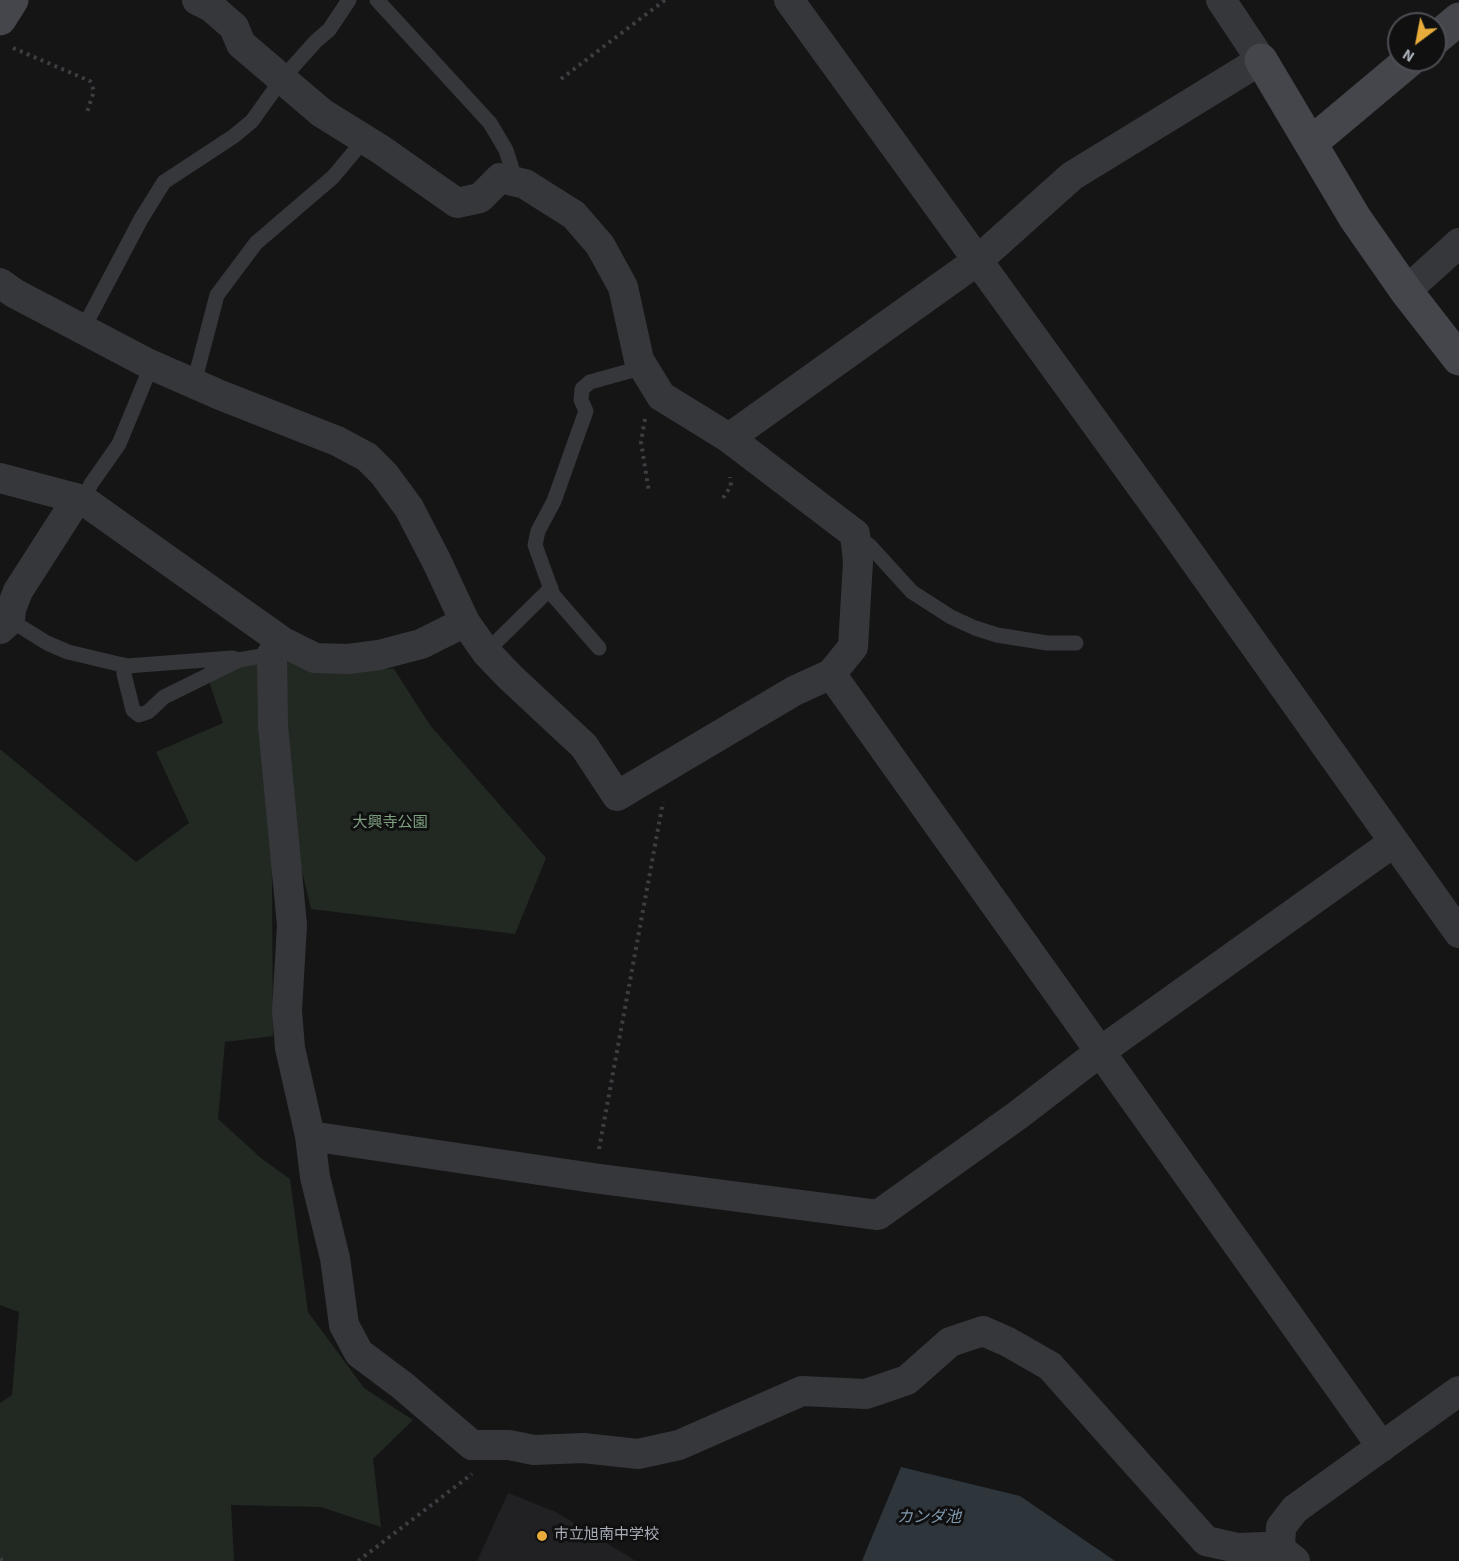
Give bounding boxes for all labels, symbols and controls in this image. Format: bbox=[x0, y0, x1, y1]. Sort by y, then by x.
north arrow bbox=[1387, 12, 1447, 72]
text: N bbox=[1398, 43, 1419, 68]
park label: 大興寺公園 bbox=[353, 815, 427, 833]
water label: カンダ池 bbox=[897, 1508, 961, 1528]
place label: 市立旭南中学校 bbox=[554, 1527, 659, 1545]
marker: 市立旭南中学校 bbox=[535, 1529, 549, 1543]

